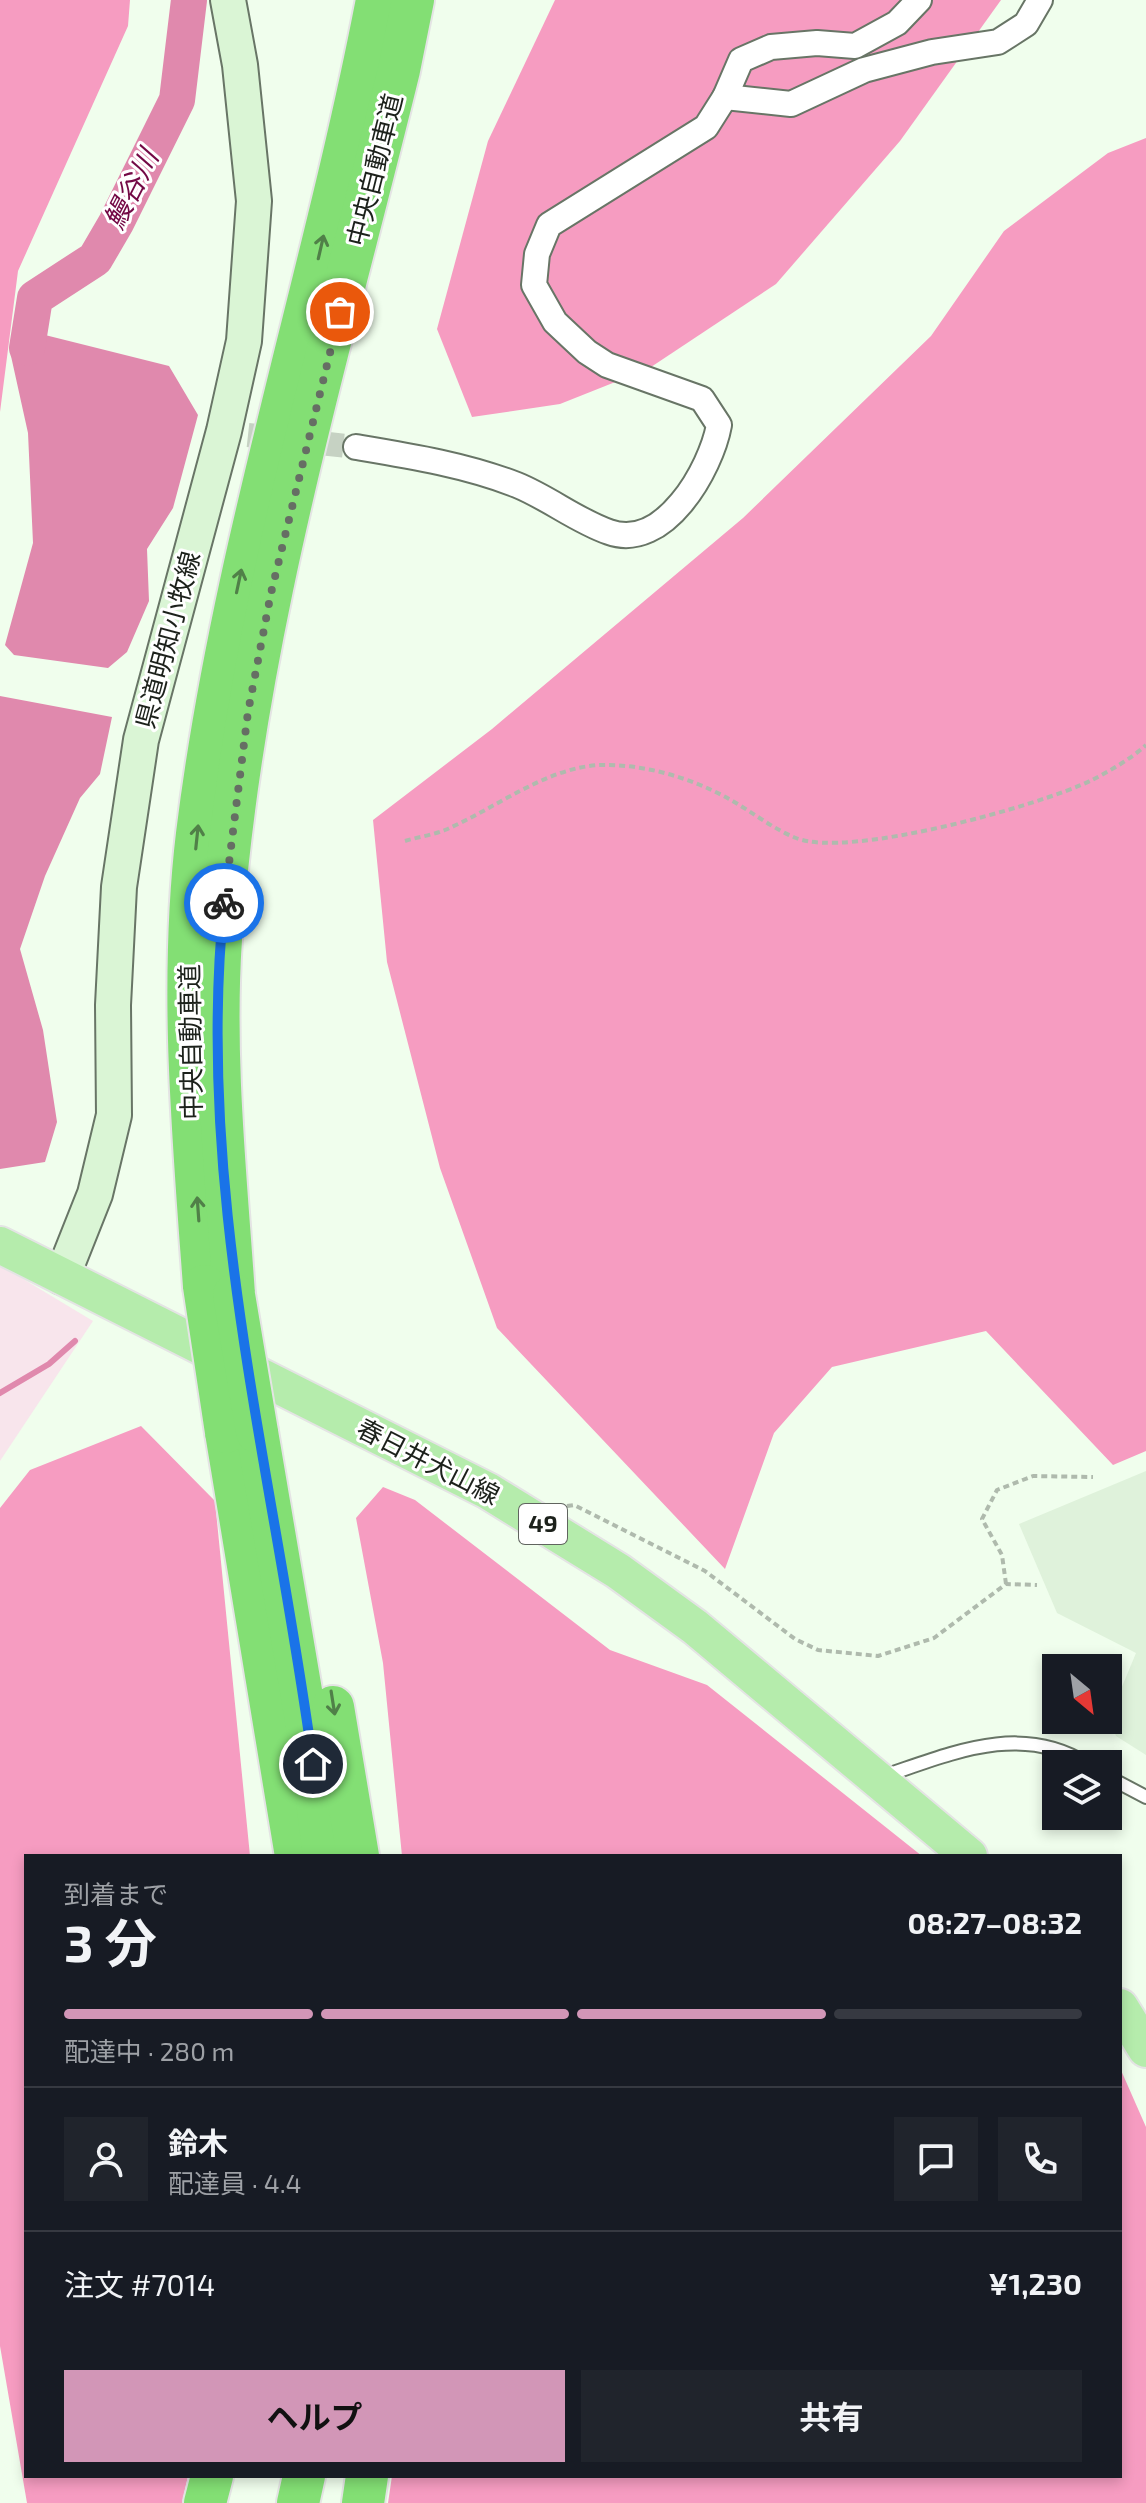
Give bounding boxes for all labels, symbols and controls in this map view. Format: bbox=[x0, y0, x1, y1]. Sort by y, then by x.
street label: 中央自動車道 bbox=[340, 90, 407, 249]
water label: 鰻谷川 bbox=[96, 141, 166, 234]
one-way arrow bbox=[315, 234, 330, 260]
pin bbox=[306, 278, 374, 346]
icon: bag bbox=[318, 290, 362, 334]
street label: 県道明知小牧線 bbox=[128, 548, 205, 732]
one-way arrow bbox=[232, 568, 247, 594]
one-way arrow bbox=[190, 824, 205, 851]
courier bbox=[184, 863, 264, 943]
icon: bike bbox=[202, 881, 246, 925]
street label: 中央自動車道 bbox=[173, 964, 206, 1120]
one-way arrow bbox=[190, 1196, 205, 1223]
street label: 春日井犬山線 bbox=[352, 1411, 505, 1510]
road number: 49 bbox=[519, 1504, 567, 1544]
north arrow bbox=[1042, 1654, 1122, 1734]
map controls bbox=[1042, 1654, 1122, 1830]
one-way arrow bbox=[326, 1690, 341, 1716]
pin bbox=[279, 1730, 347, 1798]
icon: home bbox=[291, 1742, 335, 1786]
button: layers bbox=[1042, 1750, 1122, 1830]
text: 到着まで bbox=[64, 1878, 168, 1909]
text: 08:27–08:32 bbox=[907, 1904, 1082, 1940]
text: 3 分 bbox=[64, 1910, 157, 1972]
text: 配達中 · 280 m bbox=[64, 2035, 234, 2066]
button: person bbox=[64, 2117, 148, 2201]
button: chat bbox=[894, 2117, 978, 2201]
button: phone bbox=[998, 2117, 1082, 2201]
text: 鈴木 bbox=[168, 2124, 228, 2160]
text: 配達員 · 4.4 bbox=[168, 2167, 301, 2198]
text: ¥1,230 bbox=[988, 2265, 1082, 2301]
text: 注文 #7014 bbox=[64, 2266, 215, 2302]
button: ヘルプ bbox=[64, 2370, 565, 2462]
button: 共有 bbox=[581, 2370, 1082, 2462]

